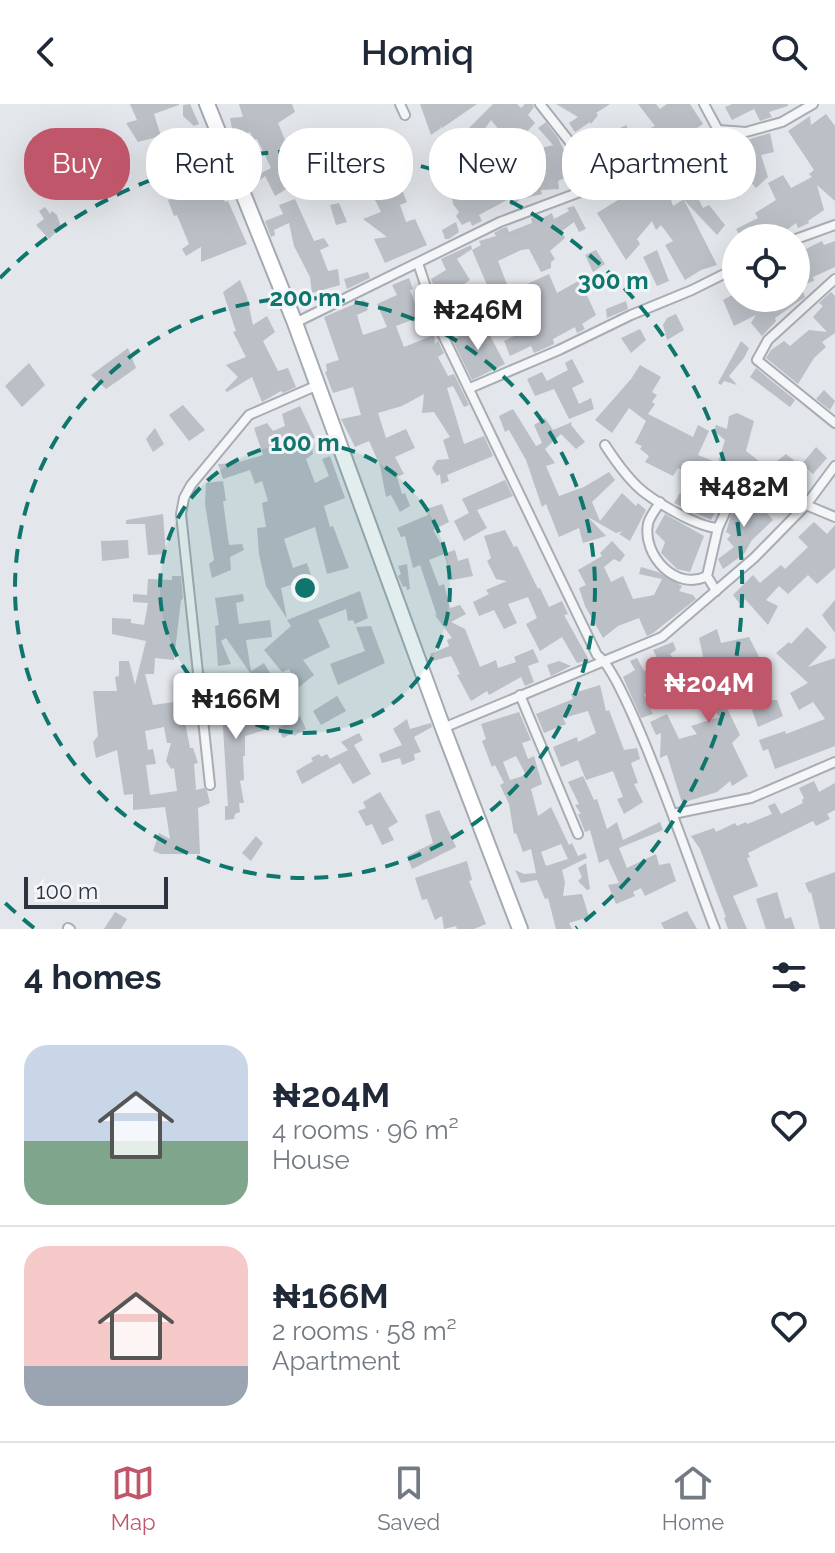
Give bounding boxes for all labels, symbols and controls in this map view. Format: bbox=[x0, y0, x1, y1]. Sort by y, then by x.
icon: back bbox=[24, 30, 68, 74]
icon: search bbox=[767, 30, 811, 74]
text: Homiq bbox=[361, 31, 474, 73]
chip: Buy bbox=[24, 128, 130, 200]
chip: Rent bbox=[146, 128, 262, 200]
chip: Filters bbox=[278, 128, 413, 200]
chip: New bbox=[429, 128, 546, 200]
chip: Apartment bbox=[562, 128, 756, 200]
map controls bbox=[722, 224, 810, 312]
button: locate bbox=[722, 224, 810, 312]
text: 300 m bbox=[578, 266, 648, 295]
text: 200 m bbox=[269, 283, 341, 312]
pin: ₦246M bbox=[422, 284, 534, 352]
text: ₦246M bbox=[433, 295, 523, 325]
text: 100 m bbox=[270, 428, 340, 457]
pin: ₦482M bbox=[688, 461, 800, 529]
text: ₦482M bbox=[699, 472, 789, 502]
centre of rings bbox=[291, 574, 319, 602]
pin: ₦204M bbox=[653, 657, 765, 725]
text: ₦204M bbox=[664, 668, 754, 698]
pin: ₦166M bbox=[180, 673, 292, 741]
text: ₦166M bbox=[191, 684, 281, 714]
scale bar bbox=[24, 873, 168, 909]
text: 100 m bbox=[36, 878, 98, 904]
icon: filters bbox=[767, 955, 811, 999]
text: 4 homes bbox=[24, 957, 162, 997]
text: ₦204M bbox=[272, 1075, 390, 1115]
icon: home bbox=[88, 1077, 184, 1173]
icon: heart bbox=[767, 1103, 811, 1147]
text: 4 rooms · 96 m² bbox=[272, 1115, 459, 1145]
text: House bbox=[272, 1145, 350, 1175]
text: ₦166M bbox=[272, 1276, 389, 1316]
icon: home bbox=[88, 1278, 184, 1374]
icon: heart bbox=[767, 1304, 811, 1348]
text: 2 rooms · 58 m² bbox=[272, 1316, 457, 1346]
text: Apartment bbox=[272, 1346, 401, 1376]
tab: Map bbox=[111, 1461, 156, 1535]
tab: Saved bbox=[377, 1461, 440, 1535]
tab: Home bbox=[662, 1461, 724, 1535]

